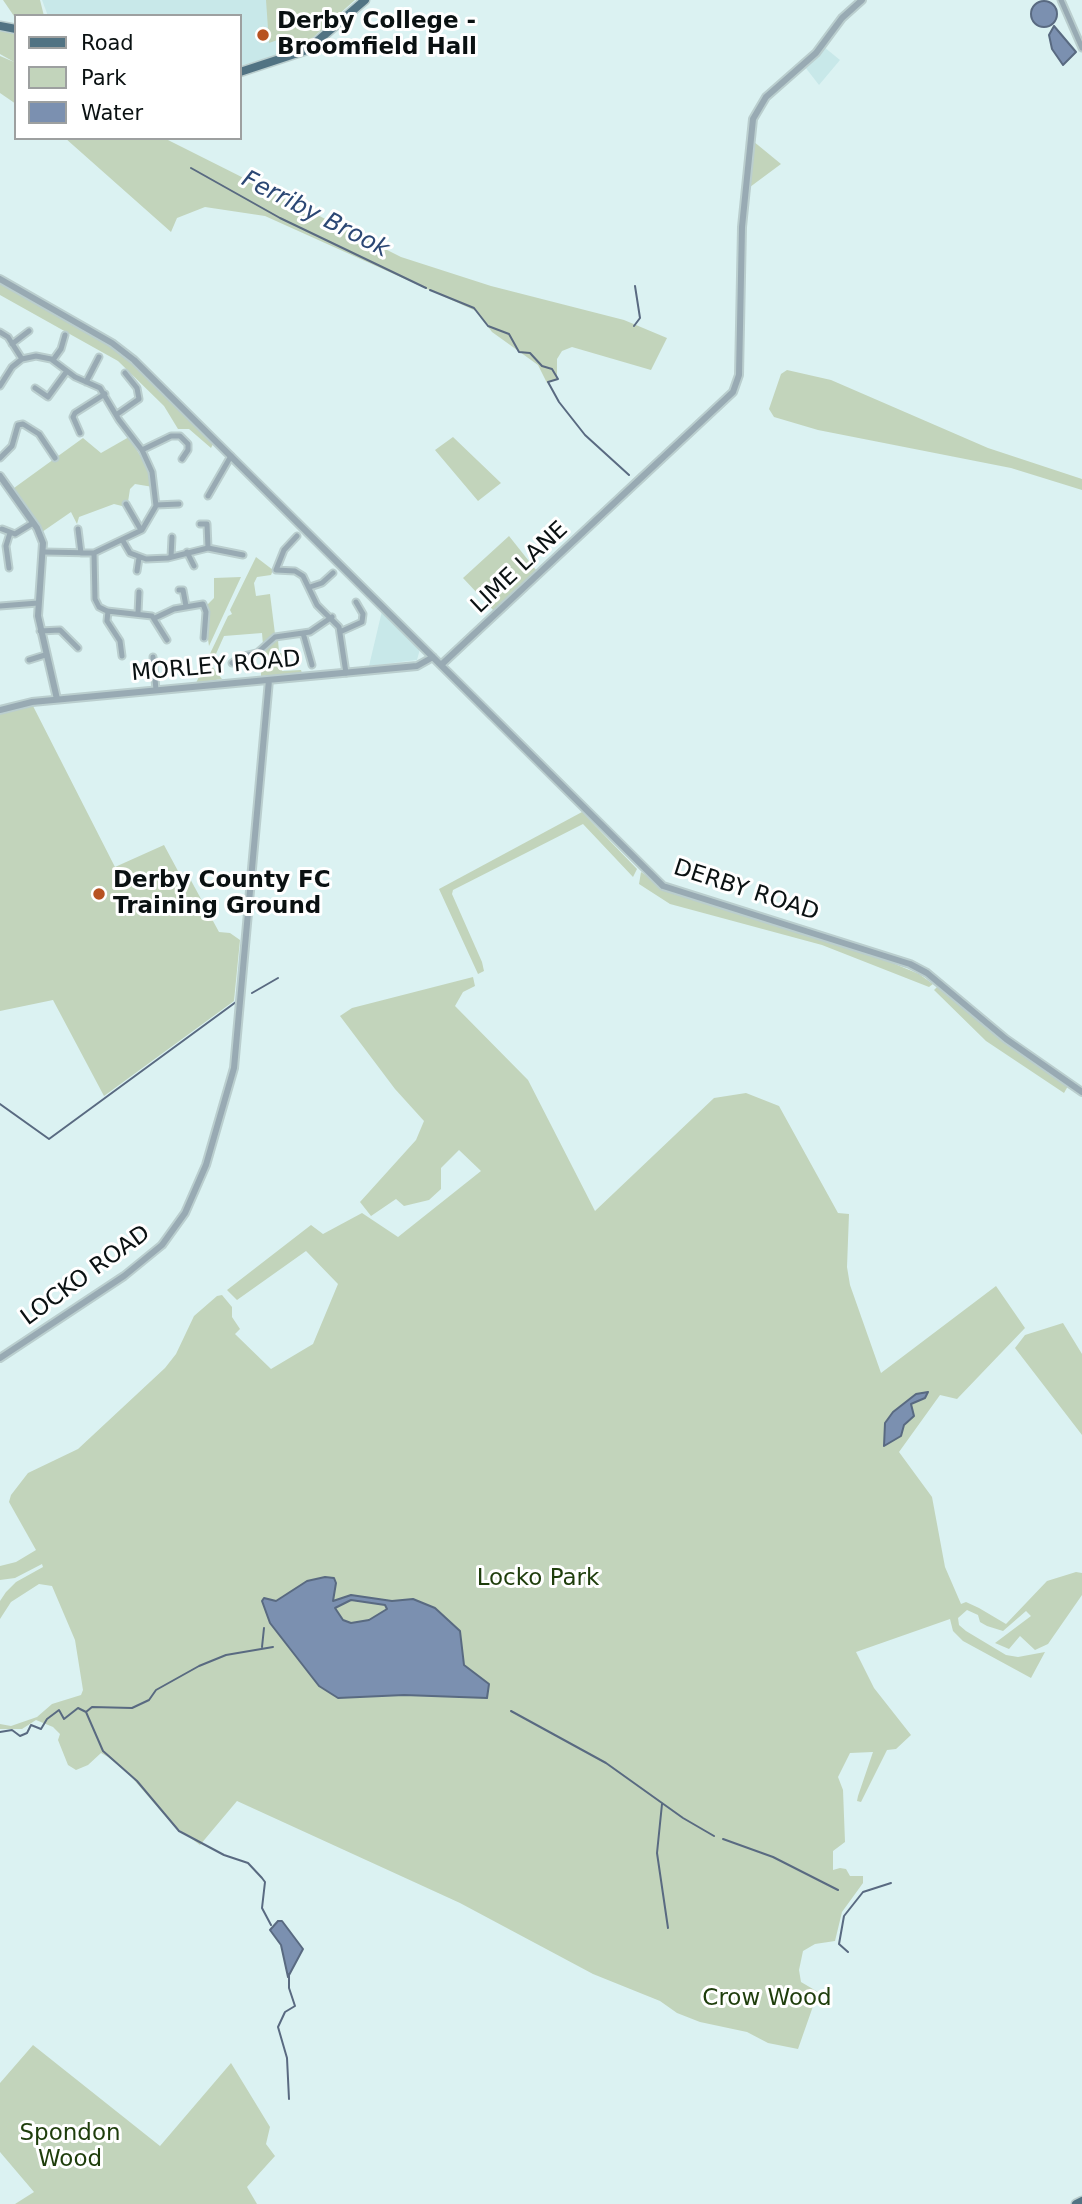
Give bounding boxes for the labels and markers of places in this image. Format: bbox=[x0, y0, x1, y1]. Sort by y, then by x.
place label: Derby College - Broomfield Hall bbox=[277, 8, 477, 62]
marker: Derby College - Broomfield Hall bbox=[255, 27, 271, 43]
place label: Derby County FC Training Ground bbox=[113, 867, 331, 921]
marker: Derby County FC Training Ground bbox=[91, 886, 107, 902]

